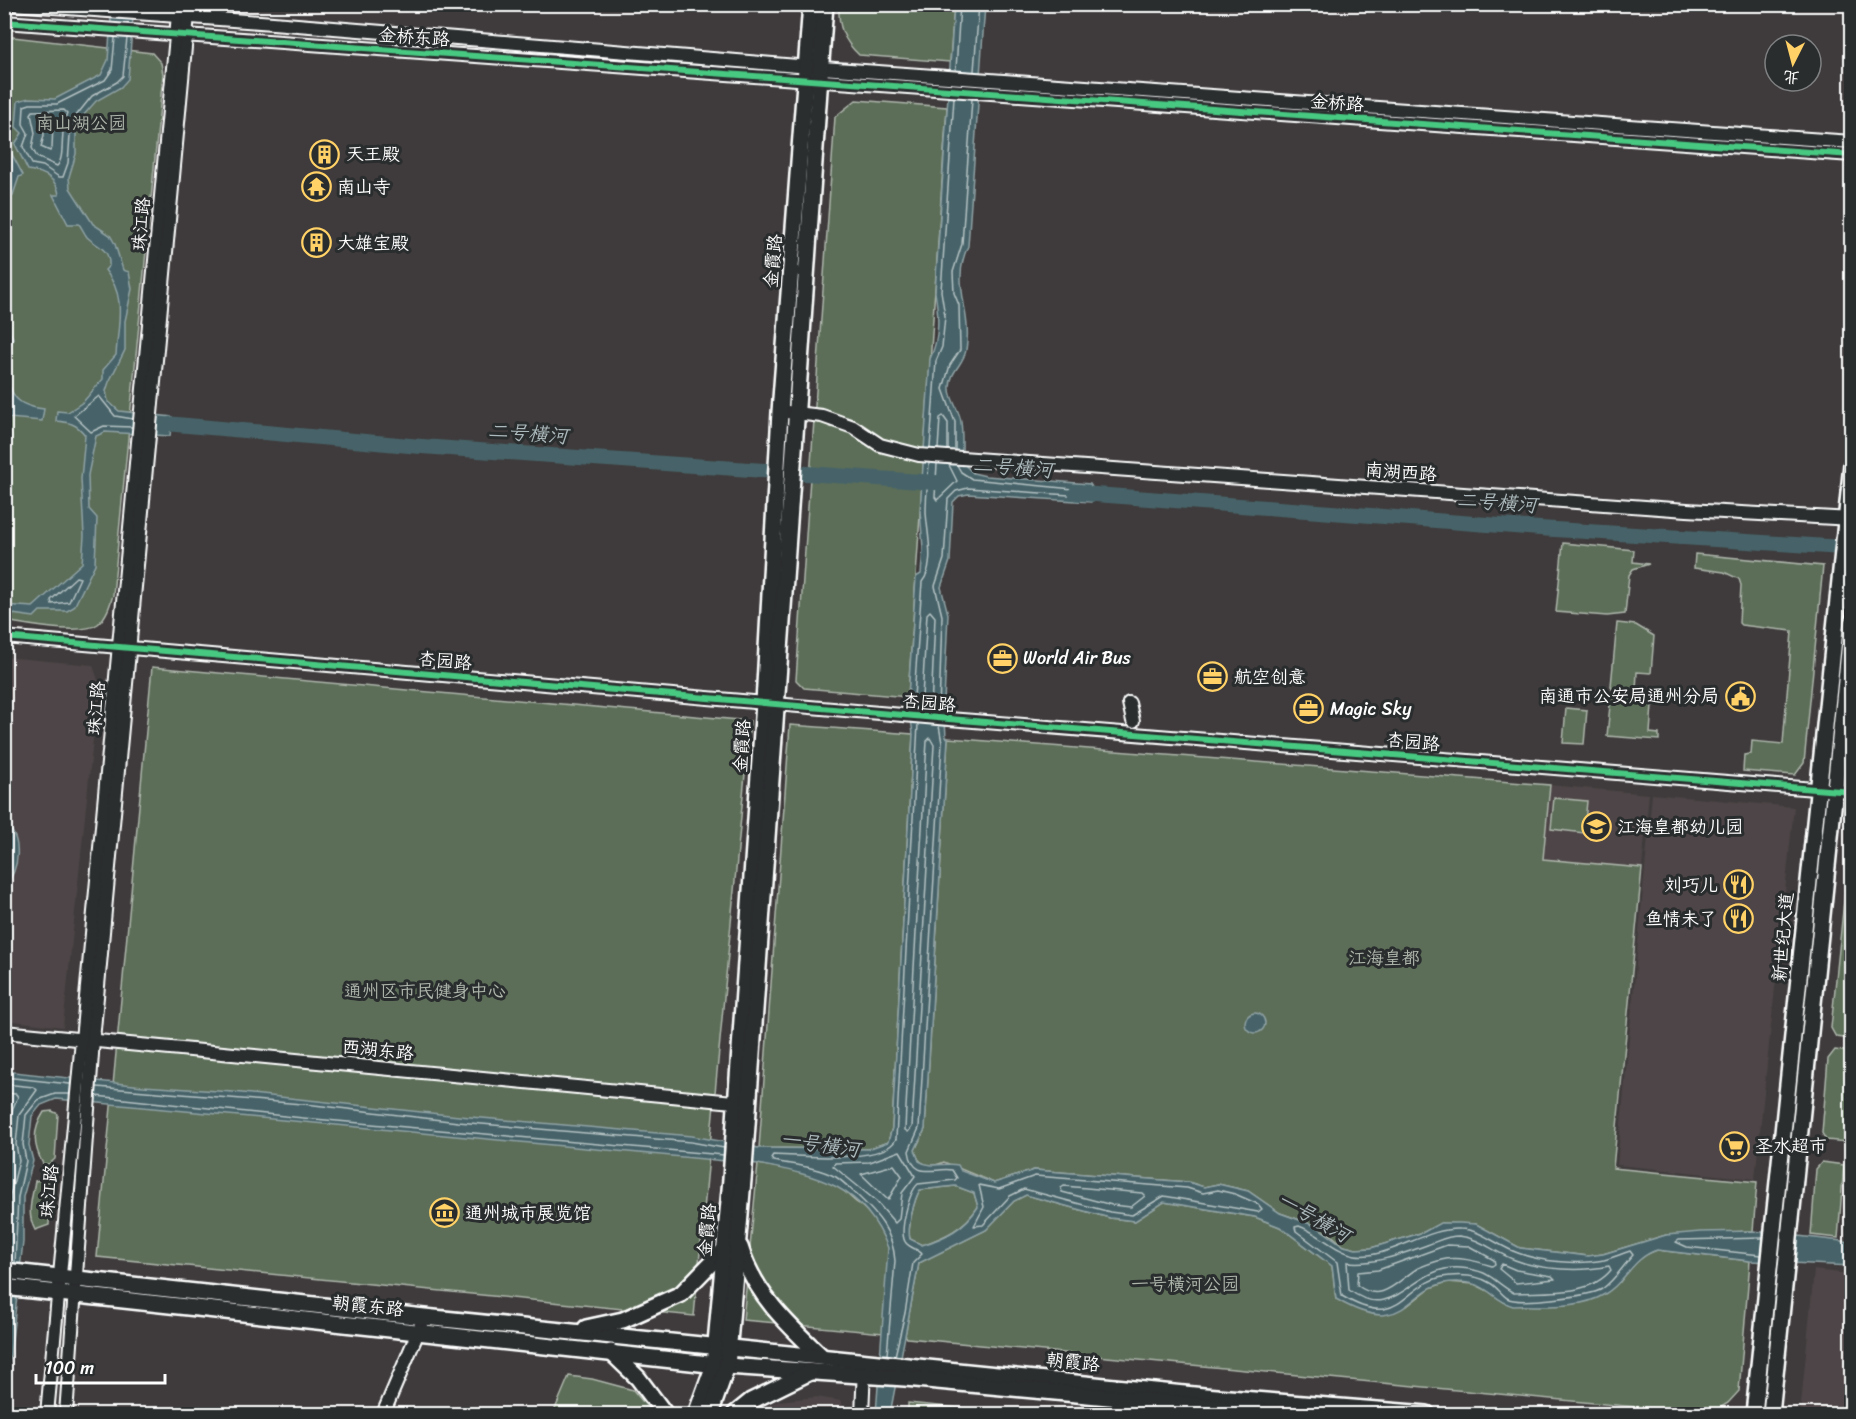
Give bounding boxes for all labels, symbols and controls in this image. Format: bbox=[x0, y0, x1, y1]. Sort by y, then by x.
street label: 金桥东路 bbox=[377, 19, 451, 55]
north arrow bbox=[1763, 33, 1823, 93]
text: 北 bbox=[1782, 62, 1801, 93]
street label: 金桥路 bbox=[1309, 85, 1365, 121]
park label: 南山湖公园 bbox=[36, 107, 126, 139]
building icon: 天王殿 bbox=[309, 138, 341, 170]
place label: 天王殿 bbox=[346, 138, 400, 170]
temple icon: 南山寺 bbox=[300, 171, 332, 203]
place label: 南山寺 bbox=[337, 171, 391, 203]
street label: 珠江路 bbox=[123, 196, 159, 252]
building icon: 大雄宝殿 bbox=[300, 227, 332, 259]
place label: 大雄宝殿 bbox=[337, 227, 409, 259]
street label: 金霞路 bbox=[755, 233, 791, 289]
water label: 二号横河 bbox=[487, 413, 572, 454]
water label: 二号横河 bbox=[972, 447, 1057, 488]
street label: 南湖西路 bbox=[1364, 454, 1438, 490]
water label: 二号横河 bbox=[1456, 482, 1541, 523]
office icon: World Air Bus bbox=[986, 642, 1018, 674]
place label: World Air Bus bbox=[1023, 642, 1132, 674]
street label: 杏园路 bbox=[417, 643, 473, 679]
office icon: 航空创意 bbox=[1197, 661, 1229, 693]
place label: 航空创意 bbox=[1234, 661, 1306, 693]
street label: 珠江路 bbox=[78, 680, 114, 736]
place label: 南通市公安局通州分局 bbox=[1539, 680, 1719, 712]
public building icon: 南通市公安局通州分局 bbox=[1724, 680, 1756, 712]
street label: 杏园路 bbox=[901, 685, 957, 721]
office icon: Magic Sky bbox=[1293, 693, 1325, 725]
place label: Magic Sky bbox=[1330, 693, 1412, 725]
street label: 金霞路 bbox=[724, 718, 760, 774]
street label: 杏园路 bbox=[1385, 724, 1441, 760]
school or university icon: 江海皇都幼儿园 bbox=[1580, 811, 1612, 843]
place label: 江海皇都幼儿园 bbox=[1617, 811, 1743, 843]
place label: 刘巧儿 bbox=[1664, 869, 1718, 901]
restaurant icon: 刘巧儿 bbox=[1723, 869, 1755, 901]
street label: 新世纪大道 bbox=[1763, 891, 1803, 983]
place label: 鱼情未了 bbox=[1645, 903, 1717, 935]
restaurant icon: 鱼情未了 bbox=[1722, 903, 1754, 935]
park label: 江海皇都 bbox=[1348, 942, 1420, 974]
park label: 通州区市民健身中心 bbox=[344, 975, 506, 1007]
street label: 西湖东路 bbox=[341, 1030, 415, 1070]
water label: 一号横河 bbox=[778, 1122, 865, 1168]
supermarket icon: 圣水超市 bbox=[1718, 1130, 1750, 1162]
place label: 圣水超市 bbox=[1755, 1130, 1827, 1162]
street label: 珠江路 bbox=[30, 1162, 68, 1220]
water label: 一号横河 bbox=[1270, 1182, 1360, 1254]
museum icon: 通州城市展览馆 bbox=[428, 1197, 460, 1229]
place label: 通州城市展览馆 bbox=[465, 1197, 591, 1229]
street label: 金霞路 bbox=[689, 1202, 725, 1258]
park label: 一号横河公园 bbox=[1131, 1268, 1239, 1300]
street label: 朝霞东路 bbox=[331, 1286, 405, 1326]
street label: 朝霞路 bbox=[1044, 1343, 1102, 1381]
scale bar bbox=[36, 1347, 165, 1385]
text: 100 m bbox=[45, 1352, 94, 1384]

